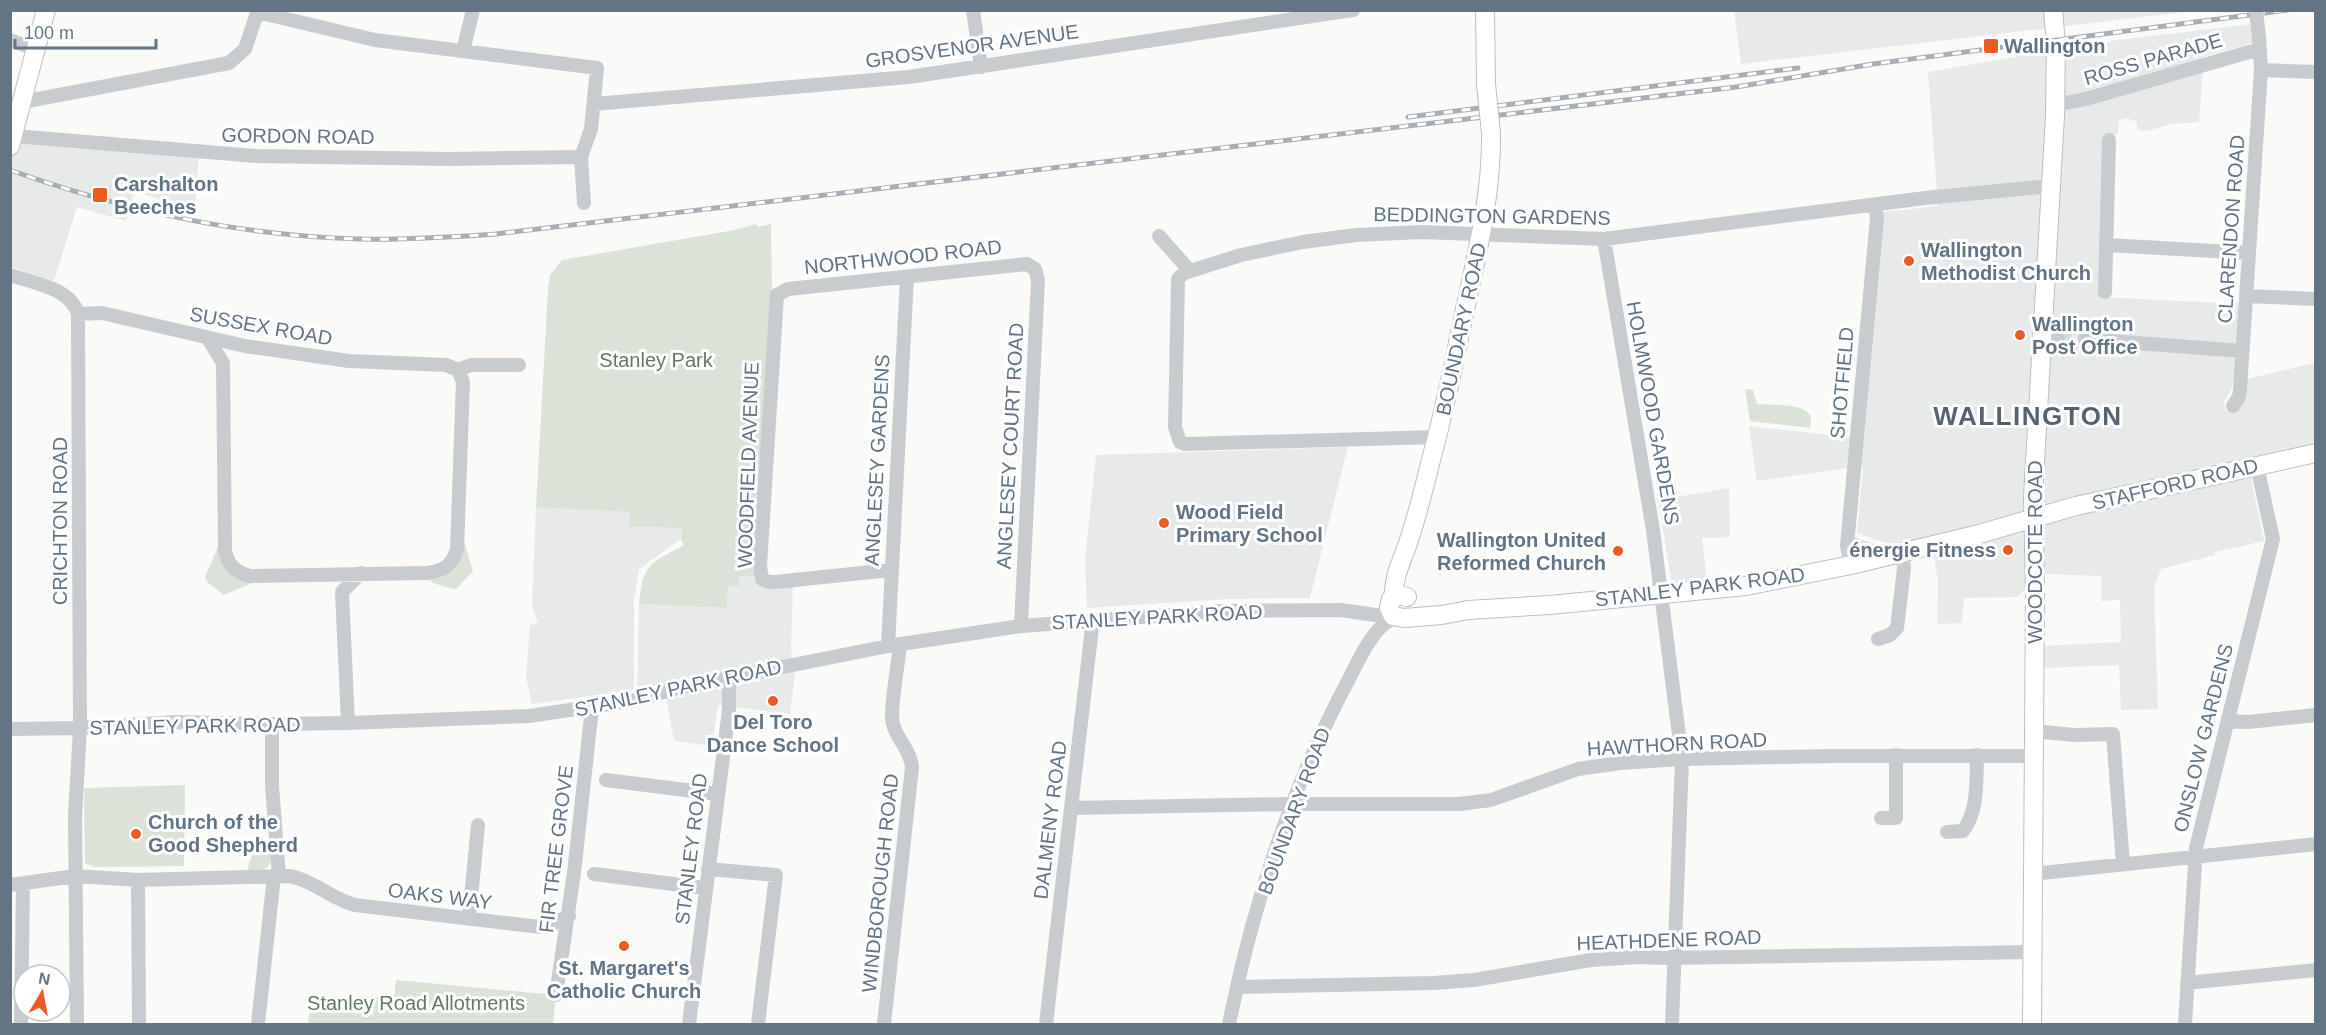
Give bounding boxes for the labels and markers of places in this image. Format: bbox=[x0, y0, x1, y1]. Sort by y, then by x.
place label: Wallington bbox=[2004, 35, 2105, 57]
marker: Wallington bbox=[1982, 37, 2000, 55]
place label: Carshalton Beeches bbox=[114, 173, 218, 218]
marker: Carshalton Beeches bbox=[91, 186, 109, 204]
place label: Wallington Methodist Church bbox=[1921, 239, 2091, 284]
marker: Wallington Methodist Church bbox=[1902, 254, 1916, 268]
place label: Wallington Post Office bbox=[2032, 313, 2138, 358]
marker: Wallington Post Office bbox=[2013, 328, 2027, 342]
place label: Wood Field Primary School bbox=[1176, 501, 1323, 546]
marker: Wood Field Primary School bbox=[1157, 516, 1171, 530]
place label: Wallington United Reformed Church bbox=[1437, 529, 1606, 574]
place label: énergie Fitness bbox=[1849, 539, 1996, 561]
marker: énergie Fitness bbox=[2001, 543, 2015, 557]
marker: Wallington United Reformed Church bbox=[1611, 544, 1625, 558]
marker: Del Toro Dance School bbox=[766, 694, 780, 708]
place label: Del Toro Dance School bbox=[707, 711, 839, 756]
place label: Church of the Good Shepherd bbox=[148, 811, 298, 856]
marker: Church of the Good Shepherd bbox=[129, 827, 143, 841]
marker: St. Margaret's Catholic Church bbox=[617, 939, 631, 953]
place label: St. Margaret's Catholic Church bbox=[547, 957, 701, 1002]

